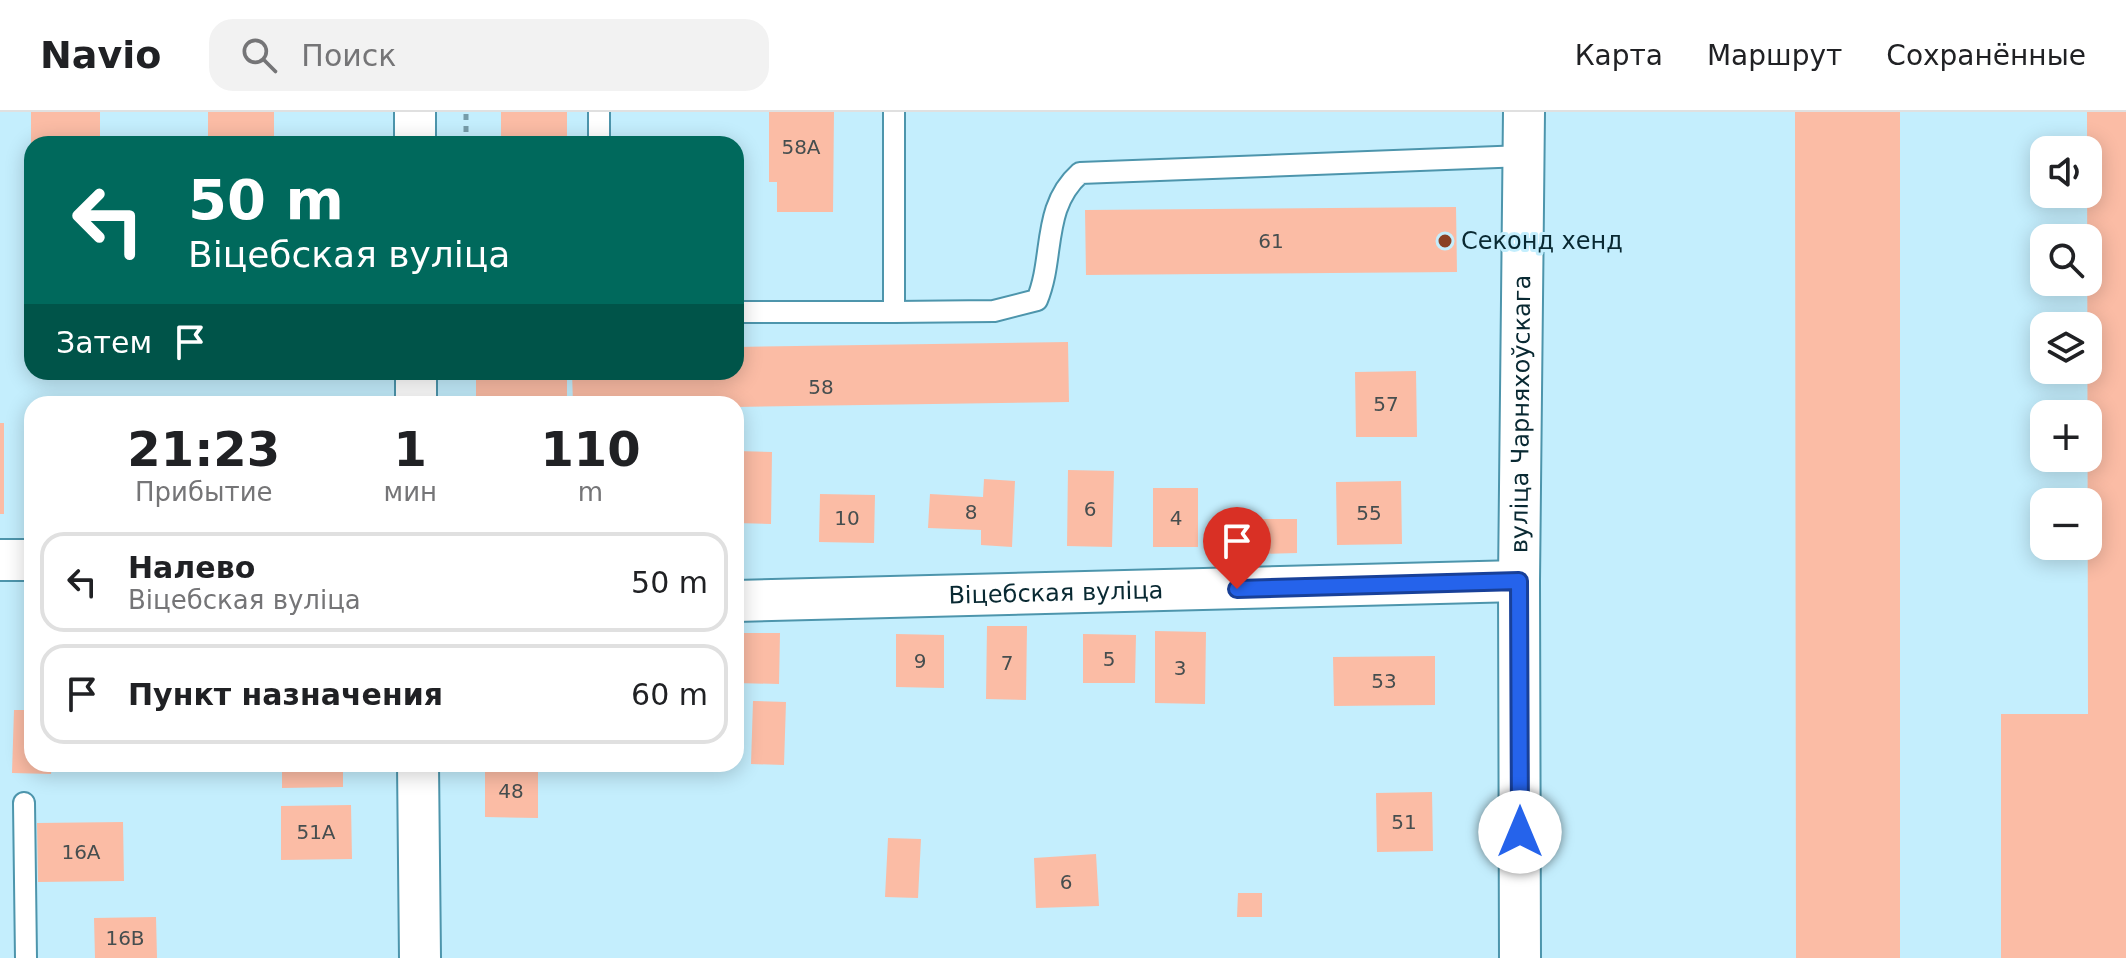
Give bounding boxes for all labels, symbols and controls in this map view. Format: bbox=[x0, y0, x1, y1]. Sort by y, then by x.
search box bbox=[209, 19, 769, 91]
text: Navio bbox=[40, 33, 161, 77]
icon: search bbox=[237, 33, 281, 77]
text: Поиск bbox=[301, 38, 396, 73]
text: Карта bbox=[1575, 39, 1663, 72]
text: Маршрут bbox=[1707, 39, 1842, 72]
text: Сохранённые bbox=[1886, 39, 2086, 72]
house number: 58А bbox=[781, 135, 821, 159]
map controls bbox=[2030, 136, 2102, 560]
button: sound bbox=[2030, 136, 2102, 208]
text: 50 m bbox=[188, 167, 344, 232]
icon: left bbox=[56, 168, 160, 272]
button: search bbox=[2030, 224, 2102, 296]
place label: Секонд хенд bbox=[1461, 227, 1623, 255]
house number: 61 bbox=[1258, 229, 1284, 253]
marker: Секонд хенд bbox=[1436, 232, 1454, 250]
text: Віцебская вуліца bbox=[188, 234, 510, 275]
street label: вуліца Чарняхоўскага bbox=[1505, 275, 1536, 553]
button: layers bbox=[2030, 312, 2102, 384]
icon: arrive bbox=[168, 320, 212, 364]
text: Затем bbox=[56, 325, 152, 360]
house number: 58 bbox=[808, 375, 834, 399]
house number: 57 bbox=[1373, 392, 1399, 416]
button: + bbox=[2030, 400, 2102, 472]
text: 21:23 bbox=[127, 421, 280, 477]
text: 1 bbox=[394, 421, 427, 477]
text: 110 bbox=[540, 421, 641, 477]
text: Прибытие bbox=[135, 477, 273, 507]
text: мин bbox=[384, 477, 437, 507]
text: m bbox=[578, 477, 603, 507]
button: − bbox=[2030, 488, 2102, 560]
house number: 6 bbox=[1084, 497, 1096, 521]
house number: 8 bbox=[965, 500, 977, 524]
house number: 55 bbox=[1356, 501, 1382, 525]
house number: 10 bbox=[834, 506, 860, 530]
house number: 4 bbox=[1170, 506, 1182, 530]
pin bbox=[1203, 507, 1271, 589]
icon: arrive bbox=[1215, 519, 1259, 563]
text: Налево bbox=[128, 550, 255, 585]
icon: left bbox=[60, 560, 104, 604]
text: 50 m bbox=[631, 565, 708, 600]
street label: Віцебская вуліца bbox=[948, 576, 1164, 610]
text: Віцебская вуліца bbox=[128, 585, 361, 615]
house number: 5 bbox=[1103, 647, 1115, 671]
house number: 9 bbox=[914, 649, 926, 673]
house number: 7 bbox=[1001, 651, 1013, 675]
house number: 3 bbox=[1174, 656, 1186, 680]
house number: 53 bbox=[1371, 669, 1397, 693]
icon: arrive bbox=[60, 672, 104, 716]
text: Пункт назначения bbox=[128, 677, 443, 712]
text: 60 m bbox=[631, 677, 708, 712]
house number: 48 bbox=[498, 779, 524, 803]
position arrow bbox=[1478, 790, 1562, 874]
house number: 51 bbox=[1391, 810, 1417, 834]
house number: 51А bbox=[296, 820, 336, 844]
house number: 16А bbox=[61, 840, 101, 864]
house number: 6 bbox=[1060, 870, 1072, 894]
house number: 16В bbox=[105, 926, 145, 950]

